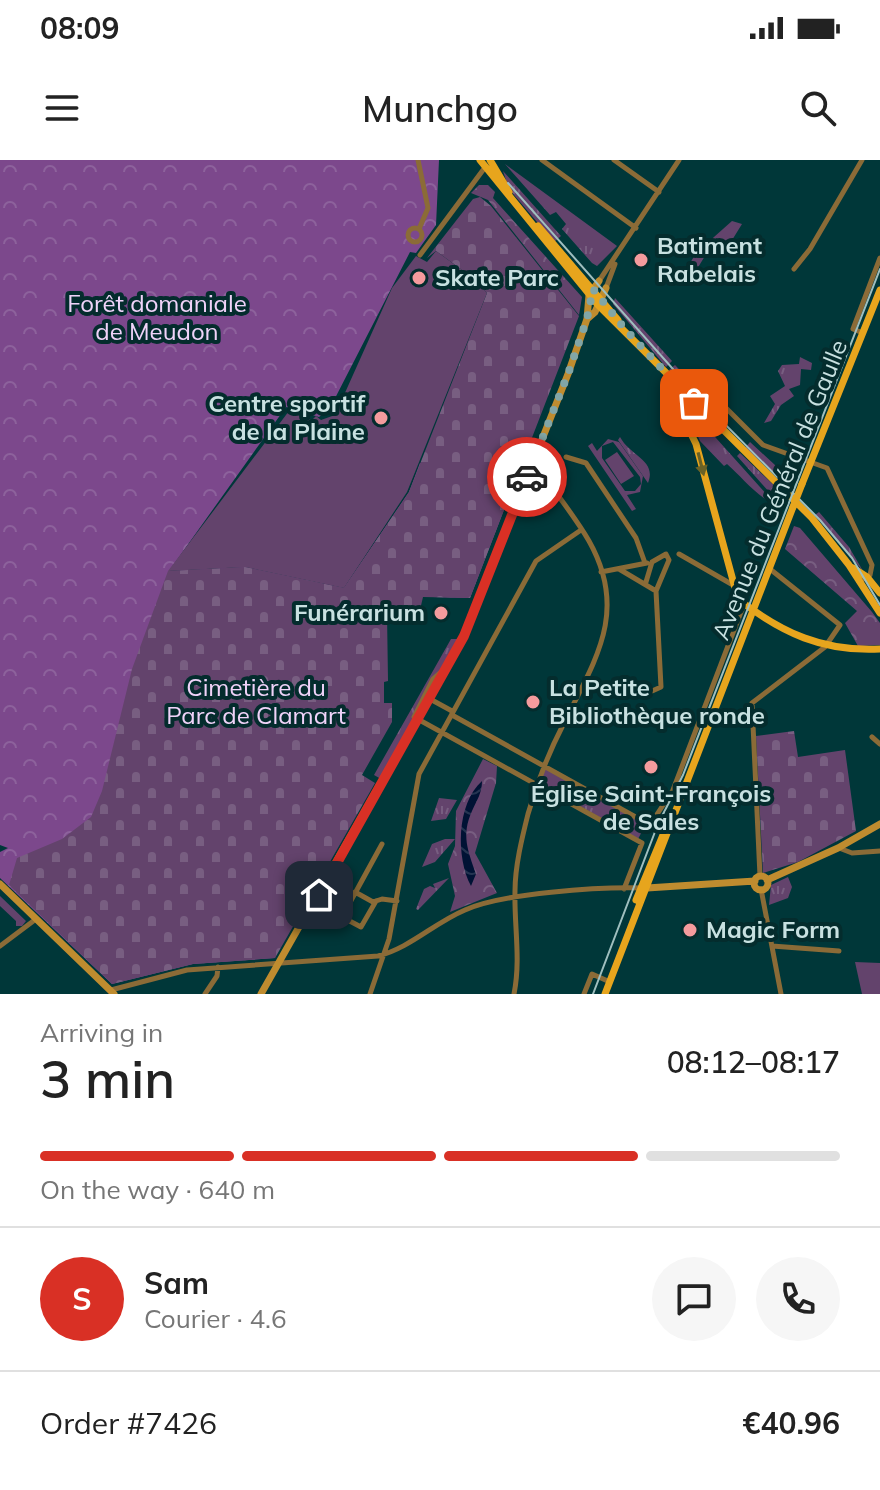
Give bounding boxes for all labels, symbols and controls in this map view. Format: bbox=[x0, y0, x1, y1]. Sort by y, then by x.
text: 08:09 bbox=[40, 9, 119, 47]
icon: menu bbox=[40, 86, 84, 130]
text: Munchgo bbox=[362, 86, 518, 131]
icon: search bbox=[796, 86, 840, 130]
place label: Batiment Rabelais bbox=[657, 230, 762, 288]
marker: Batiment Rabelais bbox=[632, 251, 650, 269]
place label: Skate Parc bbox=[435, 262, 559, 292]
marker: Skate Parc bbox=[410, 269, 428, 287]
park label: Forêt domaniale de Meudon bbox=[67, 288, 247, 346]
street label: Avenue du Général de Gaulle bbox=[705, 335, 853, 644]
pin bbox=[660, 369, 728, 437]
icon: bag bbox=[672, 381, 716, 425]
place label: Centre sportif de la Plaine bbox=[208, 388, 366, 446]
marker: Centre sportif de la Plaine bbox=[372, 409, 390, 427]
courier bbox=[487, 437, 567, 517]
one-way arrow bbox=[696, 452, 708, 477]
icon: car bbox=[505, 455, 549, 499]
place label: Funérarium bbox=[294, 597, 425, 627]
marker: Funérarium bbox=[432, 604, 450, 622]
park label: Cimetière du Parc de Clamart bbox=[166, 672, 346, 730]
place label: La Petite Bibliothèque ronde bbox=[549, 672, 765, 730]
marker: La Petite Bibliothèque ronde bbox=[524, 693, 542, 711]
marker: Église Saint-François de Sales bbox=[642, 758, 660, 776]
place label: Église Saint-François de Sales bbox=[531, 778, 771, 836]
pin bbox=[285, 861, 353, 929]
icon: home bbox=[297, 873, 341, 917]
place label: Magic Form bbox=[706, 914, 840, 944]
marker: Magic Form bbox=[681, 921, 699, 939]
text: Arriving in bbox=[40, 1016, 163, 1049]
text: 08:12–08:17 bbox=[667, 1043, 840, 1081]
text: 3 min bbox=[40, 1046, 175, 1111]
text: On the way · 640 m bbox=[40, 1173, 275, 1206]
button: chat bbox=[652, 1257, 736, 1341]
button: phone bbox=[756, 1257, 840, 1341]
text: Sam bbox=[144, 1264, 209, 1302]
text: S bbox=[72, 1280, 92, 1318]
text: Courier · 4.6 bbox=[144, 1302, 287, 1335]
text: Order #7426 bbox=[40, 1404, 217, 1442]
text: €40.96 bbox=[743, 1404, 840, 1442]

